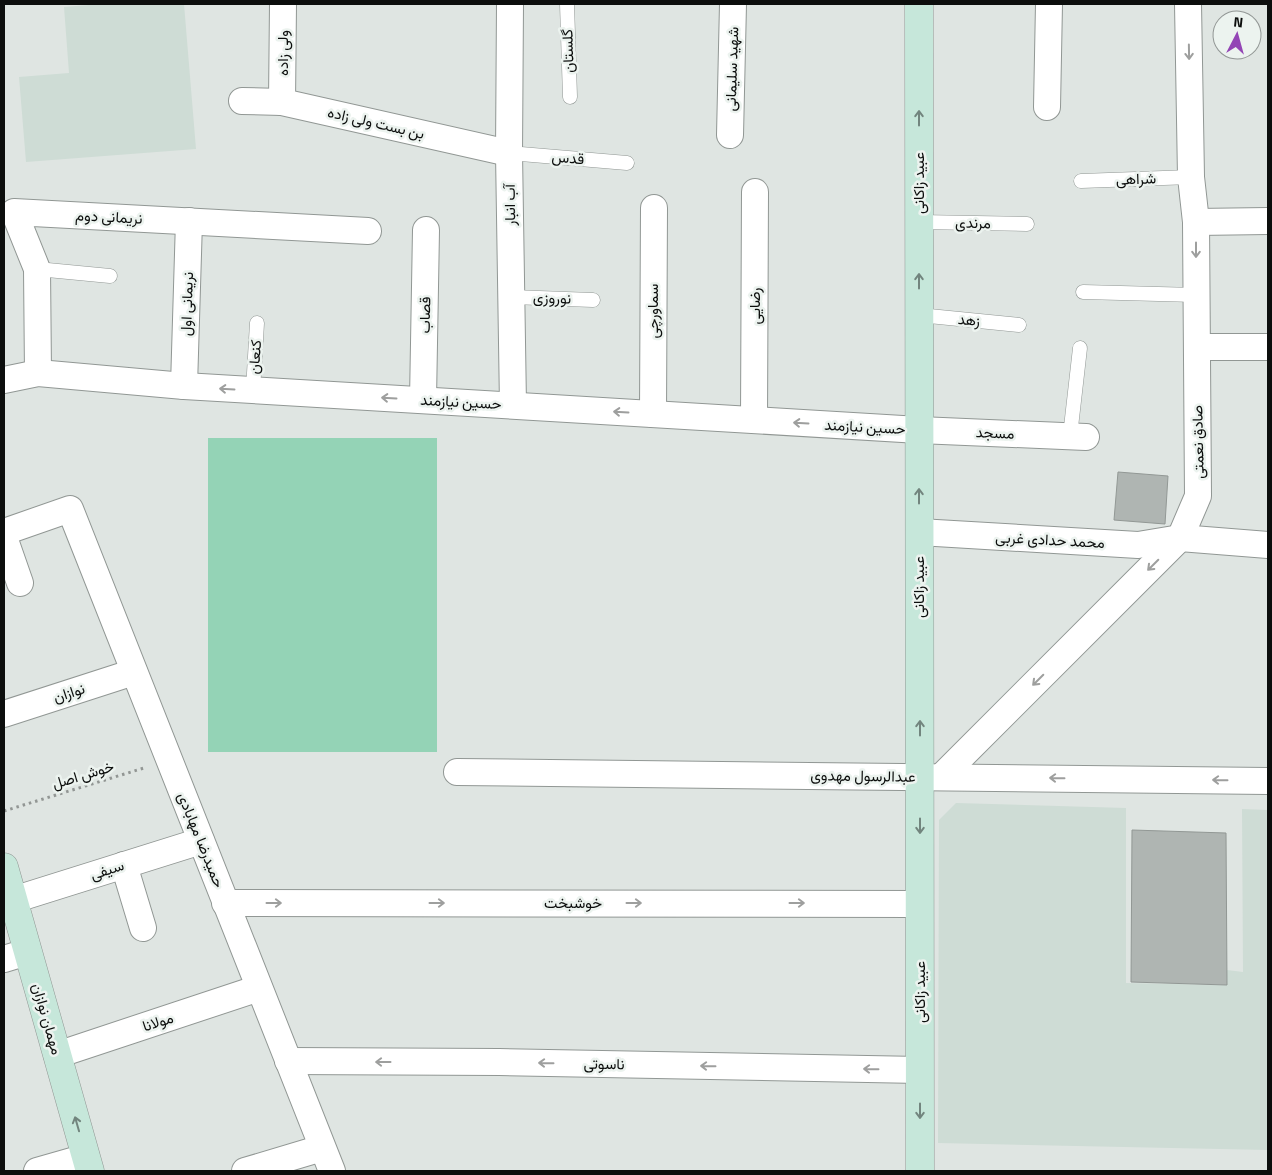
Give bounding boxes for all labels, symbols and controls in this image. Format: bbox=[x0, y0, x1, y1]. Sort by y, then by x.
north arrow bbox=[1212, 10, 1262, 60]
text: N bbox=[1232, 11, 1244, 33]
street label: شهید سلیمانی bbox=[719, 26, 744, 112]
street label: گلستان bbox=[555, 28, 580, 73]
street label: ولی زاده bbox=[271, 30, 294, 76]
one-way arrow bbox=[1184, 44, 1194, 60]
street label: بن بست ولی زاده bbox=[325, 100, 427, 145]
one-way arrow bbox=[914, 111, 924, 127]
street label: قدس bbox=[551, 145, 585, 170]
street label: عبید زاکانی bbox=[907, 152, 930, 214]
street label: شراهی bbox=[1115, 166, 1157, 191]
street label: آب انبار bbox=[498, 182, 521, 227]
street label: نریمانی دوم bbox=[75, 203, 143, 230]
street label: مرندی bbox=[955, 211, 991, 234]
one-way arrow bbox=[1191, 241, 1201, 257]
street label: نریمانی اول bbox=[174, 271, 199, 337]
one-way arrow bbox=[914, 273, 924, 290]
street label: سماورچی bbox=[641, 283, 664, 338]
street label: نوروزی bbox=[533, 285, 572, 310]
street label: رضایی bbox=[743, 288, 766, 324]
street label: قصاب bbox=[413, 296, 436, 334]
street label: زهد bbox=[957, 307, 981, 332]
street label: کنعان bbox=[242, 339, 267, 375]
one-way arrow bbox=[219, 384, 235, 393]
street label: حسین نیازمند bbox=[420, 388, 502, 415]
one-way arrow bbox=[381, 394, 397, 403]
street label: صادق نعمتی bbox=[1185, 405, 1210, 479]
one-way arrow bbox=[613, 407, 629, 416]
street label: حسین نیازمند bbox=[824, 413, 906, 440]
one-way arrow bbox=[793, 418, 809, 427]
street label: مسجد bbox=[975, 420, 1015, 445]
one-way arrow bbox=[914, 488, 924, 504]
street label: محمد حدادی غربی bbox=[995, 525, 1105, 554]
street label: عبید زاکانی bbox=[907, 556, 930, 618]
one-way arrow bbox=[1147, 559, 1159, 571]
one-way arrow bbox=[1032, 674, 1044, 686]
street label: نوازان bbox=[50, 677, 88, 708]
one-way arrow bbox=[915, 721, 925, 737]
street label: خوش اصل bbox=[49, 754, 117, 795]
street label: عبدالرسول مهدوی bbox=[810, 763, 916, 788]
one-way arrow bbox=[1049, 773, 1066, 783]
one-way arrow bbox=[1212, 775, 1228, 785]
street label: حمیدرضا مهابادی bbox=[172, 789, 231, 891]
one-way arrow bbox=[915, 818, 925, 834]
street label: سیفی bbox=[87, 853, 127, 886]
street label: خوشبخت bbox=[544, 891, 602, 914]
one-way arrow bbox=[266, 898, 282, 908]
one-way arrow bbox=[428, 898, 444, 908]
one-way arrow bbox=[626, 898, 642, 908]
one-way arrow bbox=[788, 898, 804, 908]
street label: عبید زاکانی bbox=[908, 961, 931, 1023]
street label: مهمان نوازان bbox=[26, 980, 69, 1057]
street label: مولانا bbox=[139, 1006, 176, 1037]
street label: ناسوتی bbox=[583, 1052, 625, 1075]
one-way arrow bbox=[376, 1057, 392, 1067]
one-way arrow bbox=[538, 1058, 554, 1068]
one-way arrow bbox=[701, 1061, 717, 1071]
one-way arrow bbox=[863, 1064, 880, 1074]
one-way arrow bbox=[915, 1102, 925, 1119]
one-way arrow bbox=[71, 1117, 81, 1133]

